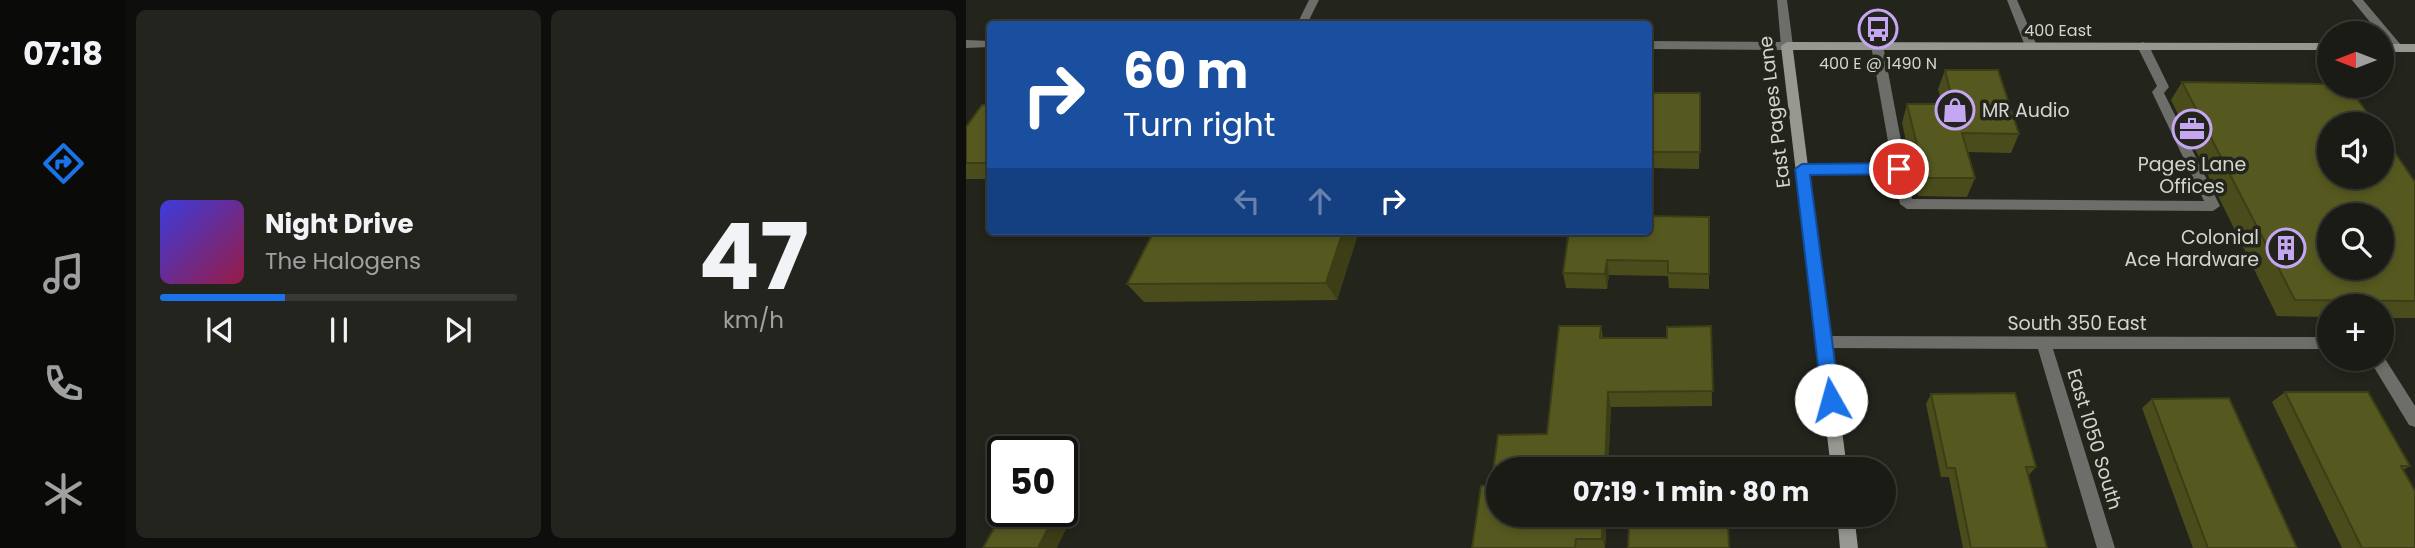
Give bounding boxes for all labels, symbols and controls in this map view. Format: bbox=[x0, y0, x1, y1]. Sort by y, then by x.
bus stop icon: 400 E @ 1490 N bbox=[1857, 8, 1899, 50]
street label: 400 East bbox=[2024, 19, 2092, 42]
north arrow bbox=[2317, 21, 2394, 98]
map controls bbox=[2317, 21, 2394, 371]
text: 07:18 bbox=[23, 31, 103, 76]
street label: East Pages Lane bbox=[1752, 34, 1797, 189]
text: 60 m bbox=[1123, 37, 1248, 105]
icon: right bbox=[1008, 49, 1099, 140]
place label: 400 E @ 1490 N bbox=[1819, 52, 1937, 75]
shop icon: MR Audio bbox=[1934, 89, 1976, 131]
place label: MR Audio bbox=[1982, 97, 2070, 124]
text: Turn right bbox=[1123, 102, 1275, 147]
office icon: Pages Lane Offices bbox=[2171, 108, 2213, 150]
button: sound bbox=[2317, 112, 2394, 189]
icon: directions bbox=[39, 139, 88, 188]
pin bbox=[1869, 139, 1929, 199]
icon: arrive bbox=[1880, 150, 1918, 188]
place label: Pages Lane Offices bbox=[2138, 151, 2246, 200]
icon: left bbox=[1228, 182, 1266, 220]
icon: ahead bbox=[1301, 182, 1339, 220]
icon: right bbox=[1374, 182, 1412, 220]
text: 47 bbox=[698, 193, 809, 321]
button: search bbox=[2317, 203, 2394, 280]
text: Night Drive bbox=[265, 206, 413, 242]
place label: Colonial Ace Hardware bbox=[2125, 224, 2259, 273]
building icon: Colonial Ace Hardware bbox=[2265, 227, 2307, 269]
text: The Halogens bbox=[265, 245, 421, 277]
icon: music bbox=[39, 249, 88, 298]
button: + bbox=[2317, 294, 2394, 371]
text: km/h bbox=[723, 304, 784, 336]
street label: South 350 East bbox=[2007, 310, 2147, 337]
icon: previous bbox=[201, 311, 239, 349]
icon: pause bbox=[320, 311, 358, 349]
icon: next bbox=[439, 311, 477, 349]
icon: phone bbox=[39, 359, 88, 408]
position arrow bbox=[1794, 363, 1868, 437]
street label: East 1050 South bbox=[2060, 365, 2129, 513]
speed limit sign: 50 bbox=[987, 436, 1078, 527]
icon: climate bbox=[39, 469, 88, 518]
text: 07:19 · 1 min · 80 m bbox=[1573, 474, 1809, 510]

